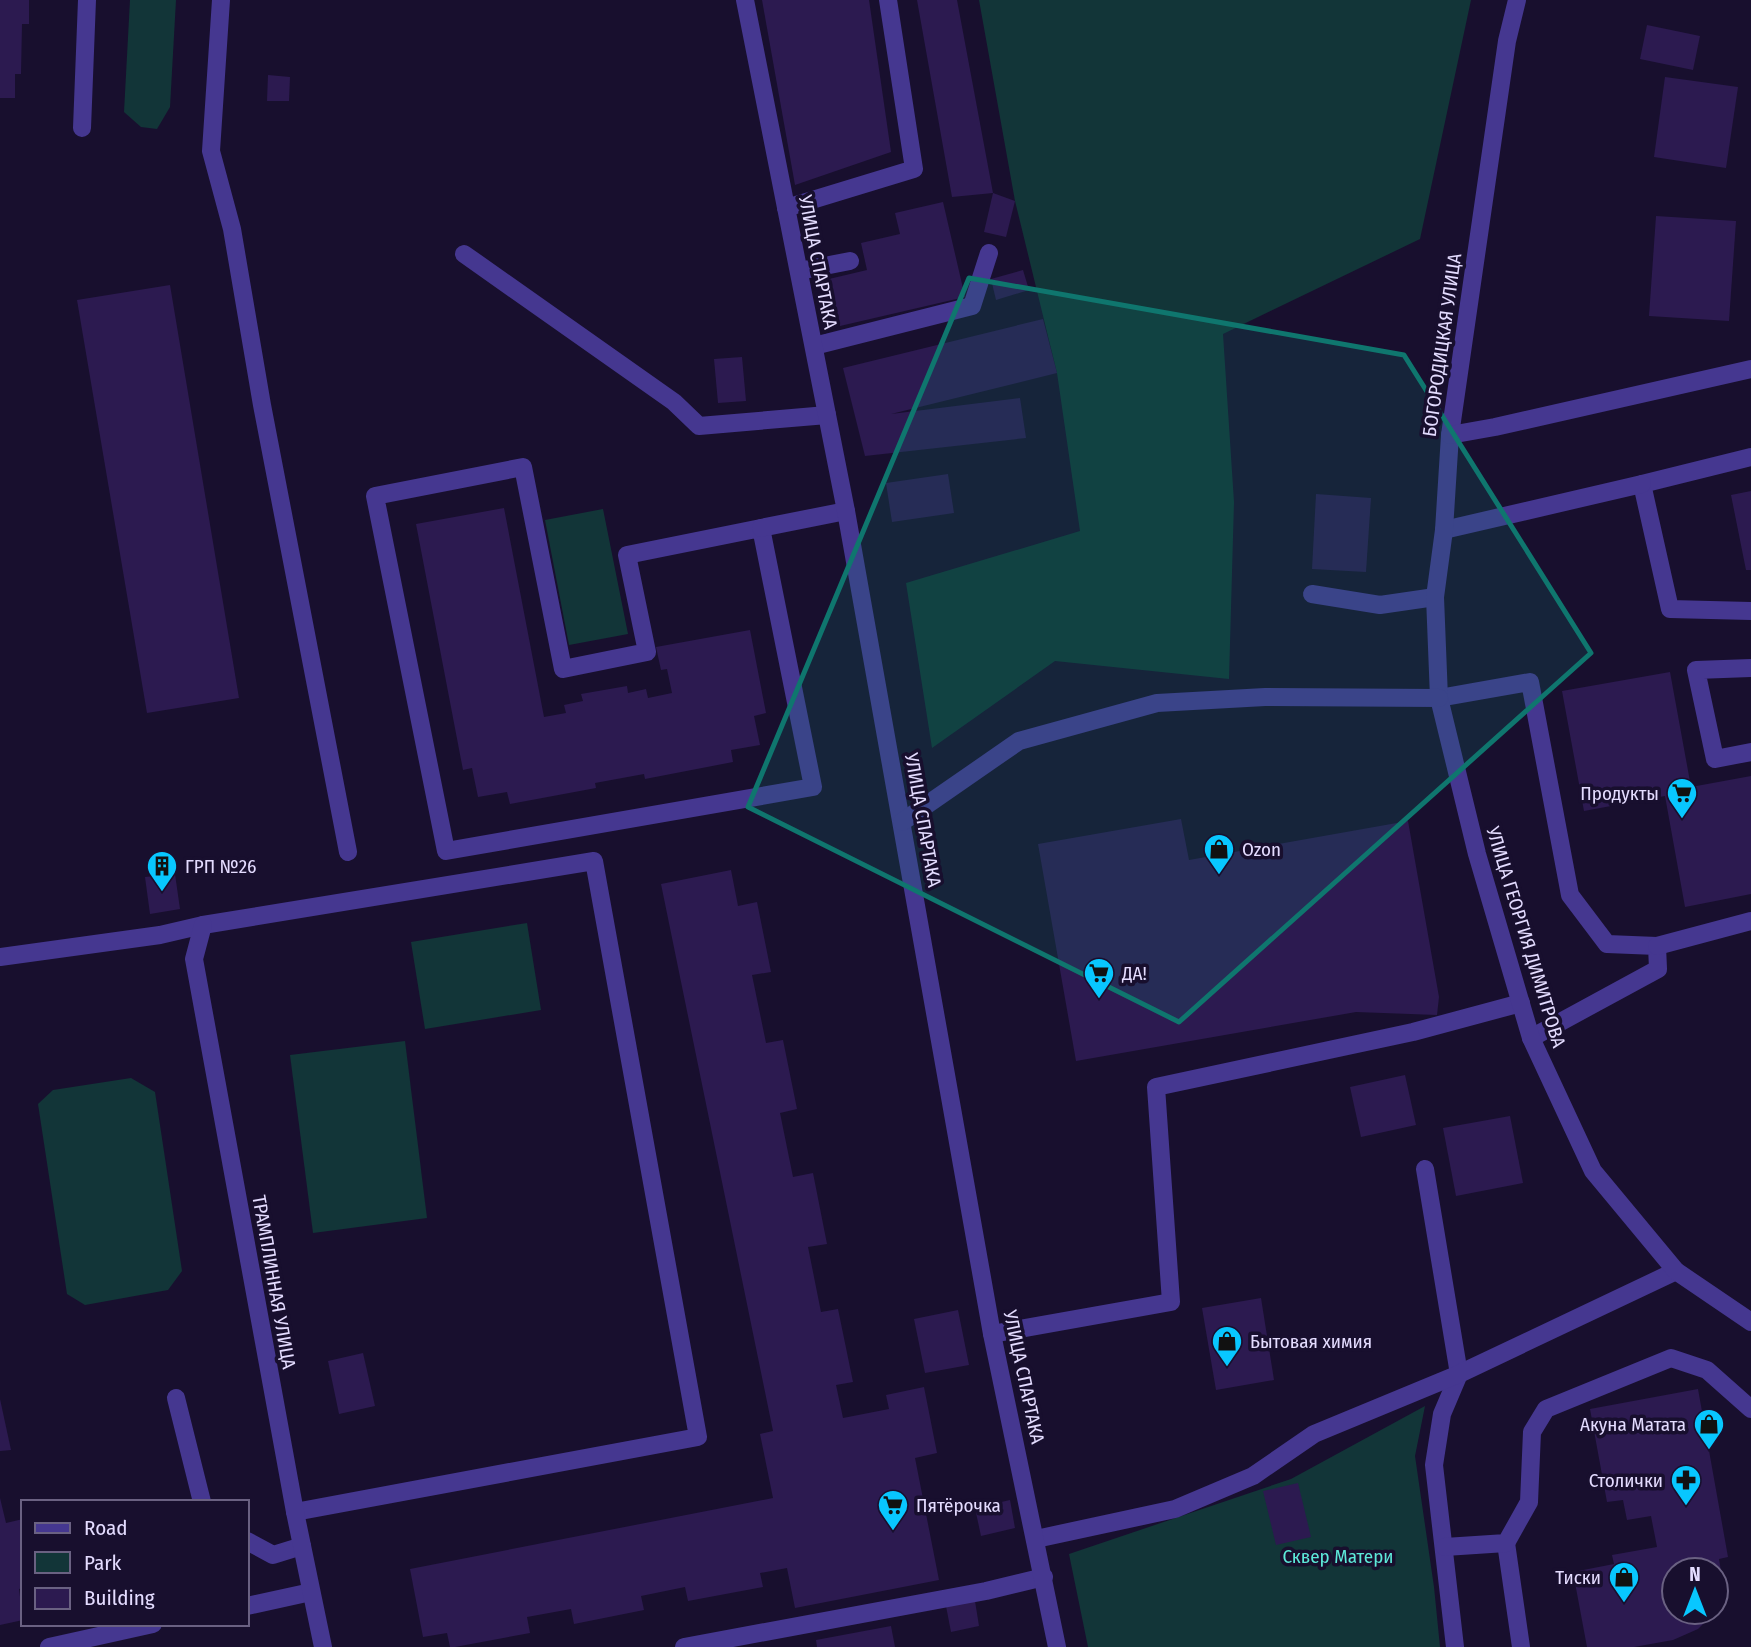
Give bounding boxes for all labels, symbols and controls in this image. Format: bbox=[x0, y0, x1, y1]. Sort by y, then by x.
street label: УЛИЦА СПАРТАКА bbox=[794, 192, 842, 331]
street label: БОГОРОДИЦКАЯ УЛИЦА bbox=[1418, 252, 1466, 438]
street label: УЛИЦА СПАРТАКА bbox=[900, 750, 946, 889]
supermarket icon: Продукты bbox=[1665, 776, 1699, 820]
place label: Продукты bbox=[1580, 782, 1659, 805]
street label: УЛИЦА ГЕОРГИЯ ДИМИТРОВА bbox=[1481, 823, 1571, 1050]
shop icon: Ozon bbox=[1202, 832, 1236, 876]
place label: Ozon bbox=[1242, 838, 1281, 861]
building icon: ГРП №26 bbox=[145, 849, 179, 893]
place label: ГРП №26 bbox=[185, 855, 257, 878]
supermarket icon: ДА! bbox=[1082, 956, 1116, 1000]
place label: ДА! bbox=[1121, 962, 1147, 985]
street label: ТРАМПЛИННАЯ УЛИЦА bbox=[247, 1193, 301, 1371]
street label: УЛИЦА СПАРТАКА bbox=[998, 1307, 1049, 1446]
shop icon: Бытовая химия bbox=[1210, 1324, 1244, 1368]
place label: Бытовая химия bbox=[1250, 1330, 1372, 1353]
shop icon: Акуна Матата bbox=[1692, 1407, 1726, 1451]
place label: Акуна Матата bbox=[1580, 1413, 1686, 1436]
pharmacy icon: Столички bbox=[1669, 1463, 1703, 1507]
place label: Столички bbox=[1589, 1469, 1663, 1492]
supermarket icon: Пятёрочка bbox=[876, 1488, 910, 1532]
place label: Пятёрочка bbox=[916, 1494, 1001, 1517]
legend bbox=[21, 1500, 248, 1626]
text: Road bbox=[84, 1515, 128, 1541]
park label: Сквер Матери bbox=[1282, 1545, 1394, 1568]
text: Park bbox=[84, 1550, 122, 1576]
north arrow bbox=[1660, 1556, 1730, 1626]
shop icon: Тиски bbox=[1607, 1560, 1641, 1604]
text: N bbox=[1689, 1563, 1701, 1586]
place label: Тиски bbox=[1555, 1566, 1601, 1589]
text: Building bbox=[84, 1585, 155, 1611]

